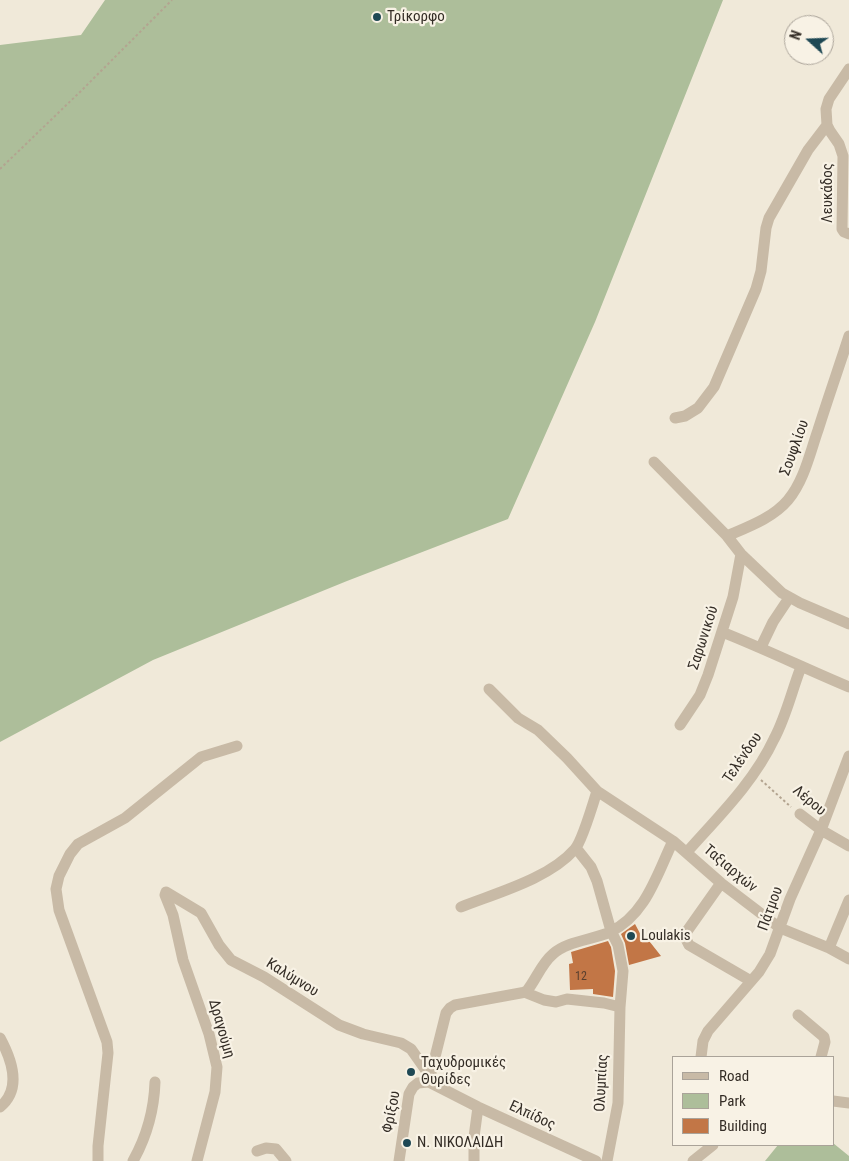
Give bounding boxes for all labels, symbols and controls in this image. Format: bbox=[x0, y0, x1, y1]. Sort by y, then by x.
place label: Τρίκορφο bbox=[387, 8, 445, 26]
marker: Τρίκορφο bbox=[371, 11, 383, 23]
north arrow bbox=[784, 15, 834, 65]
text: N bbox=[787, 28, 805, 42]
street label: Λευκάδος bbox=[819, 163, 837, 223]
street label: Σουφλίου bbox=[777, 418, 813, 478]
street label: Σαρωνικού bbox=[685, 604, 723, 672]
street label: Τελένδου bbox=[720, 729, 766, 787]
street label: Λέρου bbox=[789, 782, 829, 820]
street label: Ταξιαρχών bbox=[699, 841, 761, 897]
street label: Πάτμου bbox=[755, 884, 787, 934]
place label: Loulakis bbox=[641, 927, 691, 945]
marker: Loulakis bbox=[625, 930, 637, 942]
street label: Καλύμνου bbox=[262, 955, 322, 1001]
house number: 12 bbox=[575, 970, 587, 984]
street label: Δραγούμη bbox=[204, 997, 238, 1061]
place label: Ταχυδρομικές Θυρίδες bbox=[421, 1054, 506, 1089]
street label: Ολυμπίας bbox=[592, 1054, 612, 1112]
legend bbox=[672, 1056, 834, 1146]
marker: Ταχυδρομικές Θυρίδες bbox=[405, 1066, 417, 1078]
text: Road bbox=[719, 1067, 749, 1085]
street label: Φρίξου bbox=[379, 1089, 405, 1135]
text: Park bbox=[719, 1092, 746, 1110]
street label: Ελπίδος bbox=[506, 1097, 558, 1135]
text: Building bbox=[719, 1117, 767, 1135]
place label: Ν. ΝΙΚΟΛΑΙΔΗ bbox=[417, 1134, 503, 1152]
marker: Ν. ΝΙΚΟΛΑΙΔΗ bbox=[401, 1137, 413, 1149]

